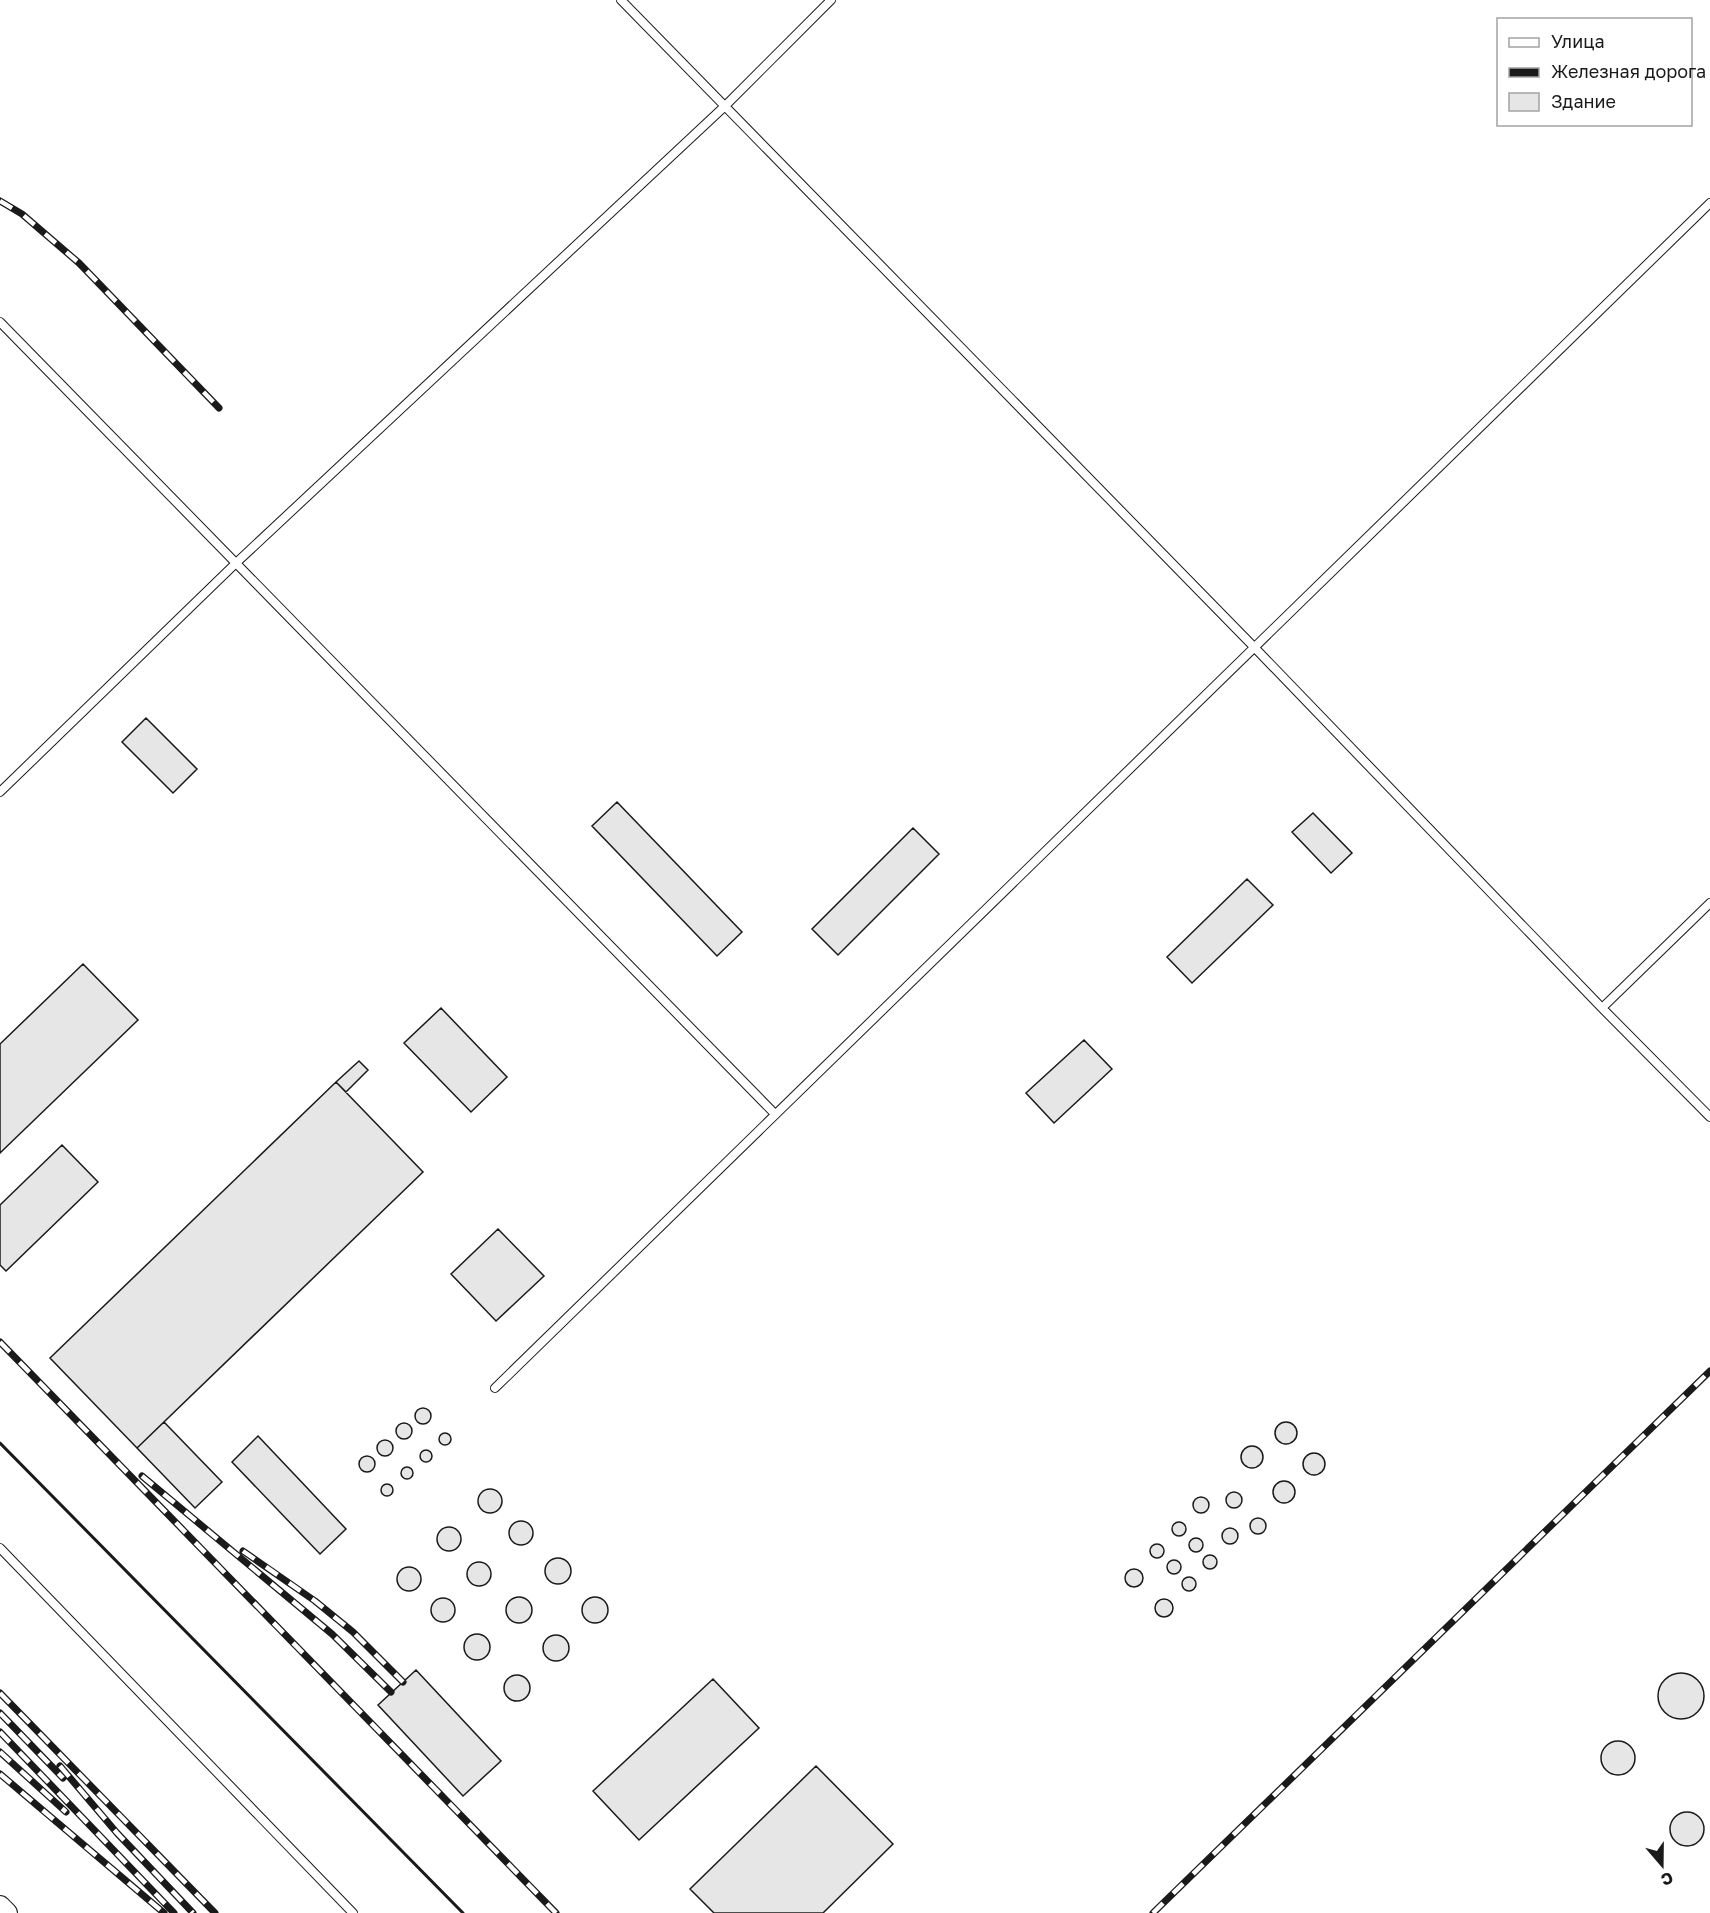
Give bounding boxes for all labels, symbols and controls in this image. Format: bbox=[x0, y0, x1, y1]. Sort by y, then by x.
legend bbox=[1497, 18, 1692, 126]
text: Улица bbox=[1551, 30, 1605, 52]
text: Железная дорога bbox=[1551, 60, 1706, 82]
text: Здание bbox=[1551, 90, 1616, 112]
north arrow bbox=[1632, 1835, 1692, 1895]
text: С bbox=[1658, 1868, 1676, 1890]

